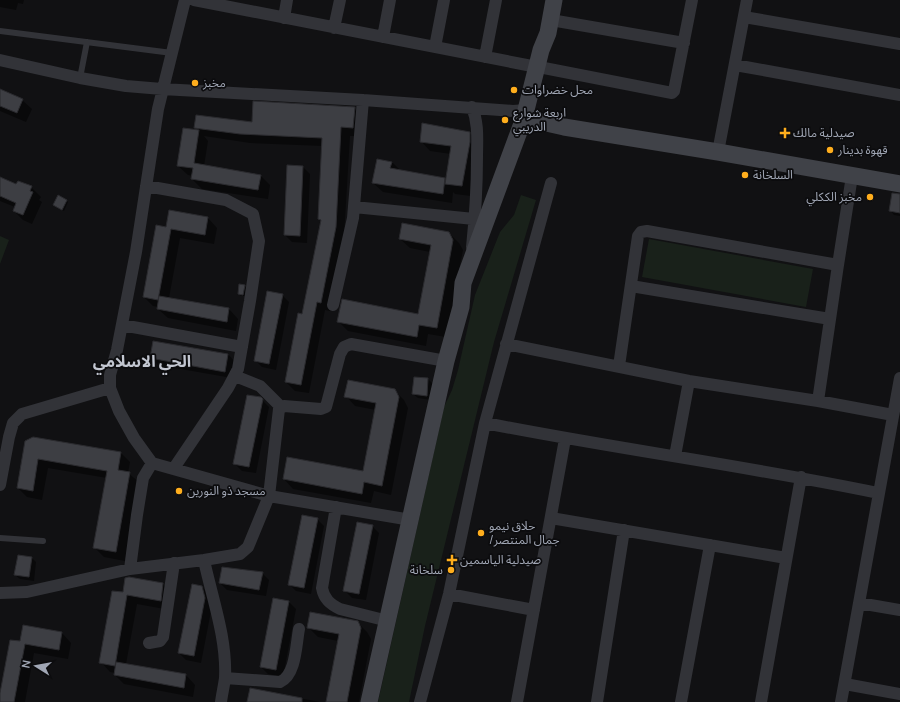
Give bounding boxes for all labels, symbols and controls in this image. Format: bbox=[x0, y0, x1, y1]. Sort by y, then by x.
place label: مخبز bbox=[202, 74, 226, 91]
marker: مخبز bbox=[190, 78, 200, 88]
place label: محل خضراوات bbox=[522, 81, 593, 98]
marker: محل خضراوات bbox=[509, 85, 519, 95]
place label: اربعة شوارع الدريبي bbox=[513, 104, 566, 137]
marker: اربعة شوارع الدريبي bbox=[500, 115, 510, 125]
place label: صيدلية مالك bbox=[793, 124, 855, 141]
marker: صيدلية مالك bbox=[780, 128, 790, 138]
place label: قهوة بدينار bbox=[837, 141, 888, 158]
marker: قهوة بدينار bbox=[825, 145, 835, 155]
place label: السلخانة bbox=[753, 166, 793, 183]
marker: السلخانة bbox=[740, 170, 750, 180]
place label: مخبز الككلي bbox=[806, 188, 862, 207]
marker: مخبز الككلي bbox=[865, 192, 875, 202]
district label: الحي الاسلامي bbox=[93, 350, 191, 375]
place label: مسجد ذو النورين bbox=[187, 482, 266, 499]
marker: مسجد ذو النورين bbox=[174, 486, 184, 496]
place label: حلاق نيمو /جمال المنتصر bbox=[489, 517, 560, 548]
marker: حلاق نيمو /جمال المنتصر bbox=[476, 528, 486, 538]
place label: صيدلية الياسمين bbox=[460, 551, 541, 568]
marker: صيدلية الياسمين bbox=[447, 555, 457, 565]
place label: سلخانة bbox=[410, 561, 443, 578]
marker: سلخانة bbox=[446, 565, 456, 575]
north arrow bbox=[16, 646, 56, 686]
text: N bbox=[18, 659, 34, 669]

